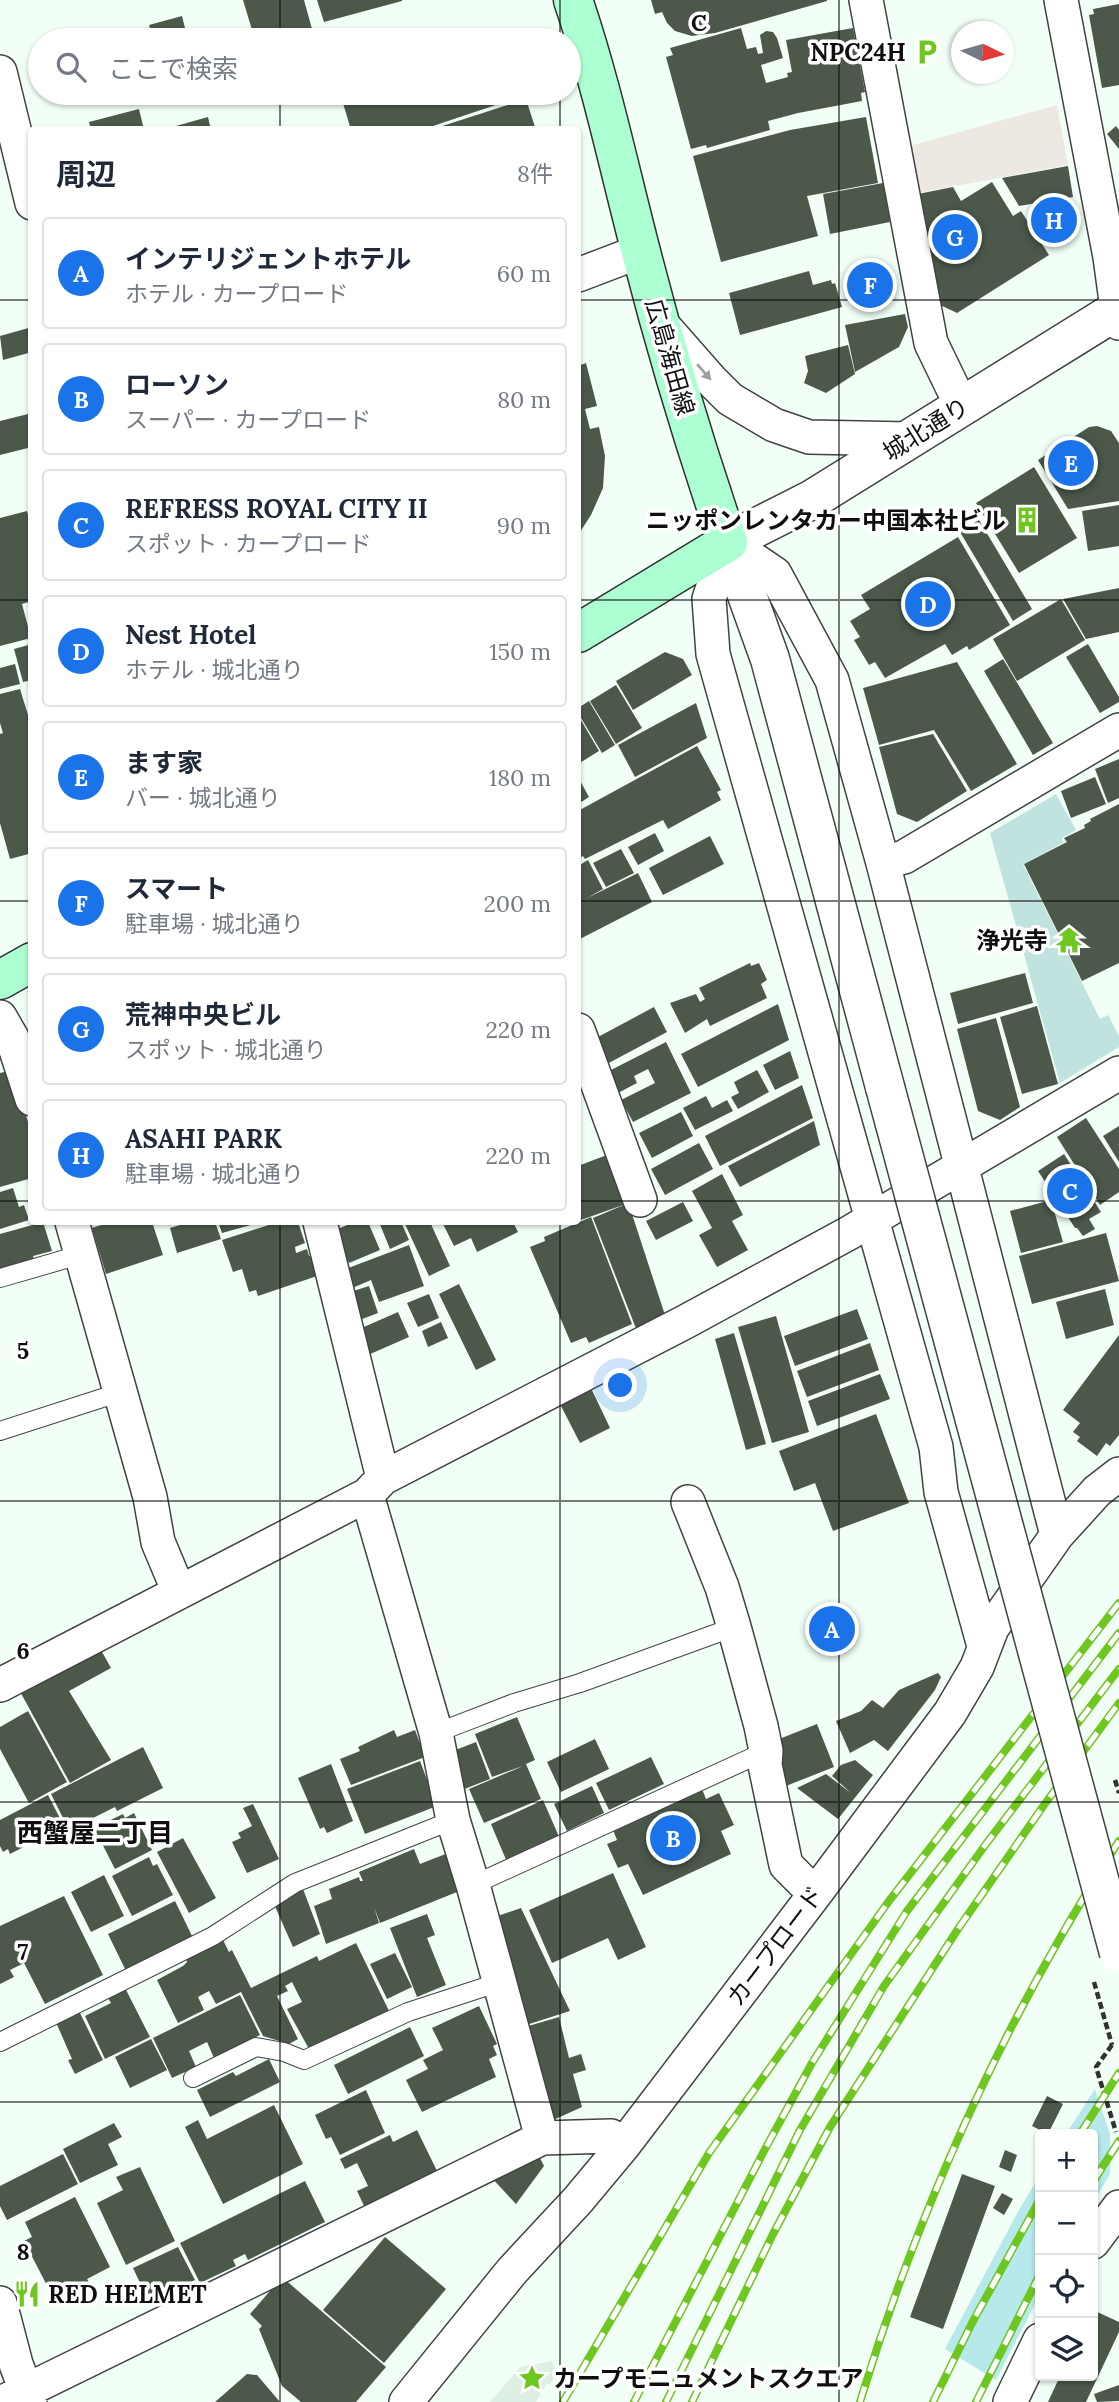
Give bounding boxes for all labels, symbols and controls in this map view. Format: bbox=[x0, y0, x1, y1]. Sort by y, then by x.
text: C bbox=[691, 8, 707, 37]
north arrow bbox=[951, 21, 1014, 84]
search box bbox=[28, 28, 581, 105]
place label: NPC24H bbox=[810, 37, 906, 68]
parking icon: NPC24H bbox=[912, 37, 942, 67]
icon: search bbox=[52, 48, 90, 86]
text: ここで検索 bbox=[108, 52, 238, 85]
text: 周辺 bbox=[56, 155, 116, 193]
text: 8件 bbox=[517, 159, 553, 188]
pin: H bbox=[1031, 194, 1077, 246]
pin: G bbox=[932, 211, 978, 263]
text: インテリジェントホテル bbox=[125, 242, 411, 275]
text: A bbox=[73, 259, 89, 288]
text: 60 m bbox=[497, 259, 551, 288]
pin: F bbox=[847, 259, 893, 311]
text: ホテル · カープロード bbox=[125, 279, 348, 308]
street label: 広島海田線 bbox=[639, 295, 701, 419]
one-way arrow bbox=[695, 363, 711, 380]
text: ローソン bbox=[125, 368, 229, 401]
text: B bbox=[73, 385, 89, 414]
text: 80 m bbox=[497, 385, 551, 414]
street label: 城北通り bbox=[877, 390, 975, 468]
text: スーパー · カープロード bbox=[125, 405, 371, 434]
pin: E bbox=[1048, 437, 1094, 489]
text: REFRESS ROYAL CITY II bbox=[125, 492, 428, 525]
place label: ニッポンレンタカー中国本社ビル bbox=[646, 505, 1006, 536]
building icon: ニッポンレンタカー中国本社ビル bbox=[1012, 505, 1042, 535]
text: C bbox=[73, 511, 89, 540]
text: 90 m bbox=[497, 511, 551, 540]
text: スポット · カープロード bbox=[125, 529, 371, 558]
pin: D bbox=[905, 578, 951, 630]
text: Nest Hotel bbox=[125, 618, 256, 651]
text: D bbox=[72, 637, 90, 666]
text: 150 m bbox=[489, 637, 551, 666]
text: ホテル · 城北通り bbox=[125, 655, 304, 684]
text: ます家 bbox=[125, 746, 203, 779]
text: E bbox=[74, 763, 88, 792]
text: 180 m bbox=[489, 763, 551, 792]
text: バー · 城北通り bbox=[125, 783, 281, 812]
text: スマート bbox=[125, 872, 228, 905]
text: F bbox=[74, 889, 88, 918]
text: 200 m bbox=[483, 889, 551, 918]
text: 駐車場 · 城北通り bbox=[125, 909, 304, 938]
place label: 浄光寺 bbox=[976, 925, 1048, 956]
temple icon: 浄光寺 bbox=[1054, 925, 1084, 955]
text: 荒神中央ビル bbox=[125, 998, 281, 1031]
text: G bbox=[72, 1015, 90, 1044]
text: 220 m bbox=[485, 1015, 551, 1044]
text: スポット · 城北通り bbox=[125, 1035, 327, 1064]
text: ASAHI PARK bbox=[125, 1122, 282, 1155]
text: H bbox=[72, 1141, 90, 1170]
text: 220 m bbox=[485, 1141, 551, 1170]
text: 駐車場 · 城北通り bbox=[125, 1159, 304, 1188]
pin: C bbox=[1047, 1165, 1093, 1217]
text: 5 bbox=[17, 1336, 29, 1365]
your location bbox=[603, 1368, 637, 1402]
pin: A bbox=[809, 1603, 855, 1655]
text: 6 bbox=[16, 1636, 30, 1665]
pin: B bbox=[650, 1812, 696, 1864]
district label: 西蟹屋二丁目 bbox=[17, 1816, 173, 1849]
street label: カープロード bbox=[720, 1880, 830, 2012]
text: 7 bbox=[18, 1937, 29, 1966]
map controls bbox=[1035, 2129, 1098, 2381]
button: + bbox=[1035, 2129, 1098, 2192]
button: − bbox=[1035, 2192, 1098, 2255]
text: 8 bbox=[16, 2237, 30, 2266]
button: locate bbox=[1035, 2255, 1098, 2318]
restaurant icon: RED HELMET bbox=[12, 2279, 42, 2309]
place label: RED HELMET bbox=[48, 2279, 207, 2310]
button: layers bbox=[1035, 2318, 1098, 2381]
place icon: カープモニュメントスクエア bbox=[517, 2363, 547, 2393]
place label: カープモニュメントスクエア bbox=[553, 2363, 864, 2394]

